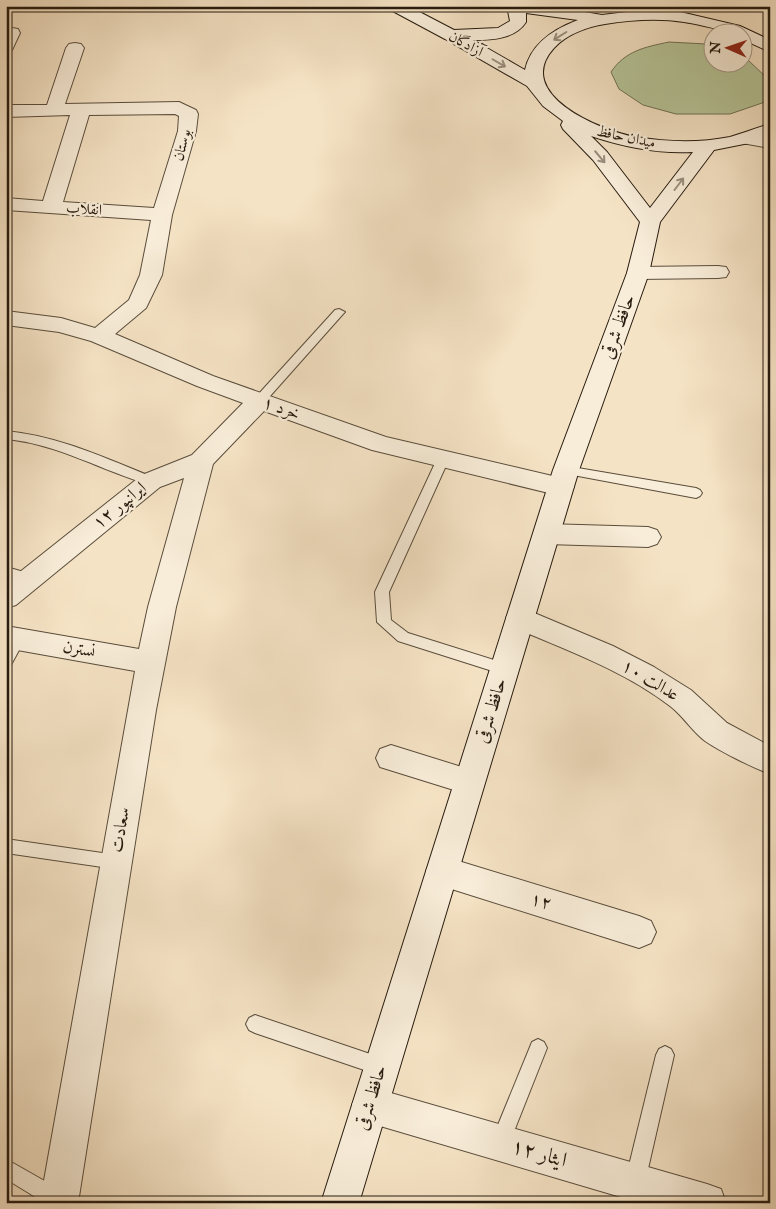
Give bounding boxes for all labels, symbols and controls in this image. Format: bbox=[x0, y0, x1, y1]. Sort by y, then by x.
north arrow bbox=[704, 22, 754, 72]
street label: آزادگان bbox=[445, 27, 488, 62]
one-way arrow bbox=[553, 31, 567, 41]
text: N bbox=[707, 41, 725, 55]
one-way arrow bbox=[492, 58, 506, 68]
street label: میدان حافظ bbox=[595, 121, 657, 153]
street label: بوستان bbox=[169, 127, 195, 163]
one-way arrow bbox=[594, 150, 606, 163]
one-way arrow bbox=[674, 177, 684, 191]
street label: انقلاب bbox=[65, 198, 103, 220]
street label: حافظ شرقی bbox=[597, 292, 641, 362]
street label: خرد ۱ bbox=[259, 392, 303, 426]
street label: ایرانپور ۱۲ bbox=[88, 477, 152, 535]
street label: نسترن bbox=[61, 636, 97, 664]
street label: عدالت ۱۰ bbox=[617, 655, 683, 707]
street label: حافظ شرقی bbox=[471, 676, 513, 746]
street label: سعادت bbox=[106, 806, 136, 854]
street label: ۱۲ bbox=[528, 888, 554, 916]
street label: حافظ شرقی bbox=[351, 1063, 393, 1133]
street label: ایثار ۱۲ bbox=[508, 1133, 570, 1175]

